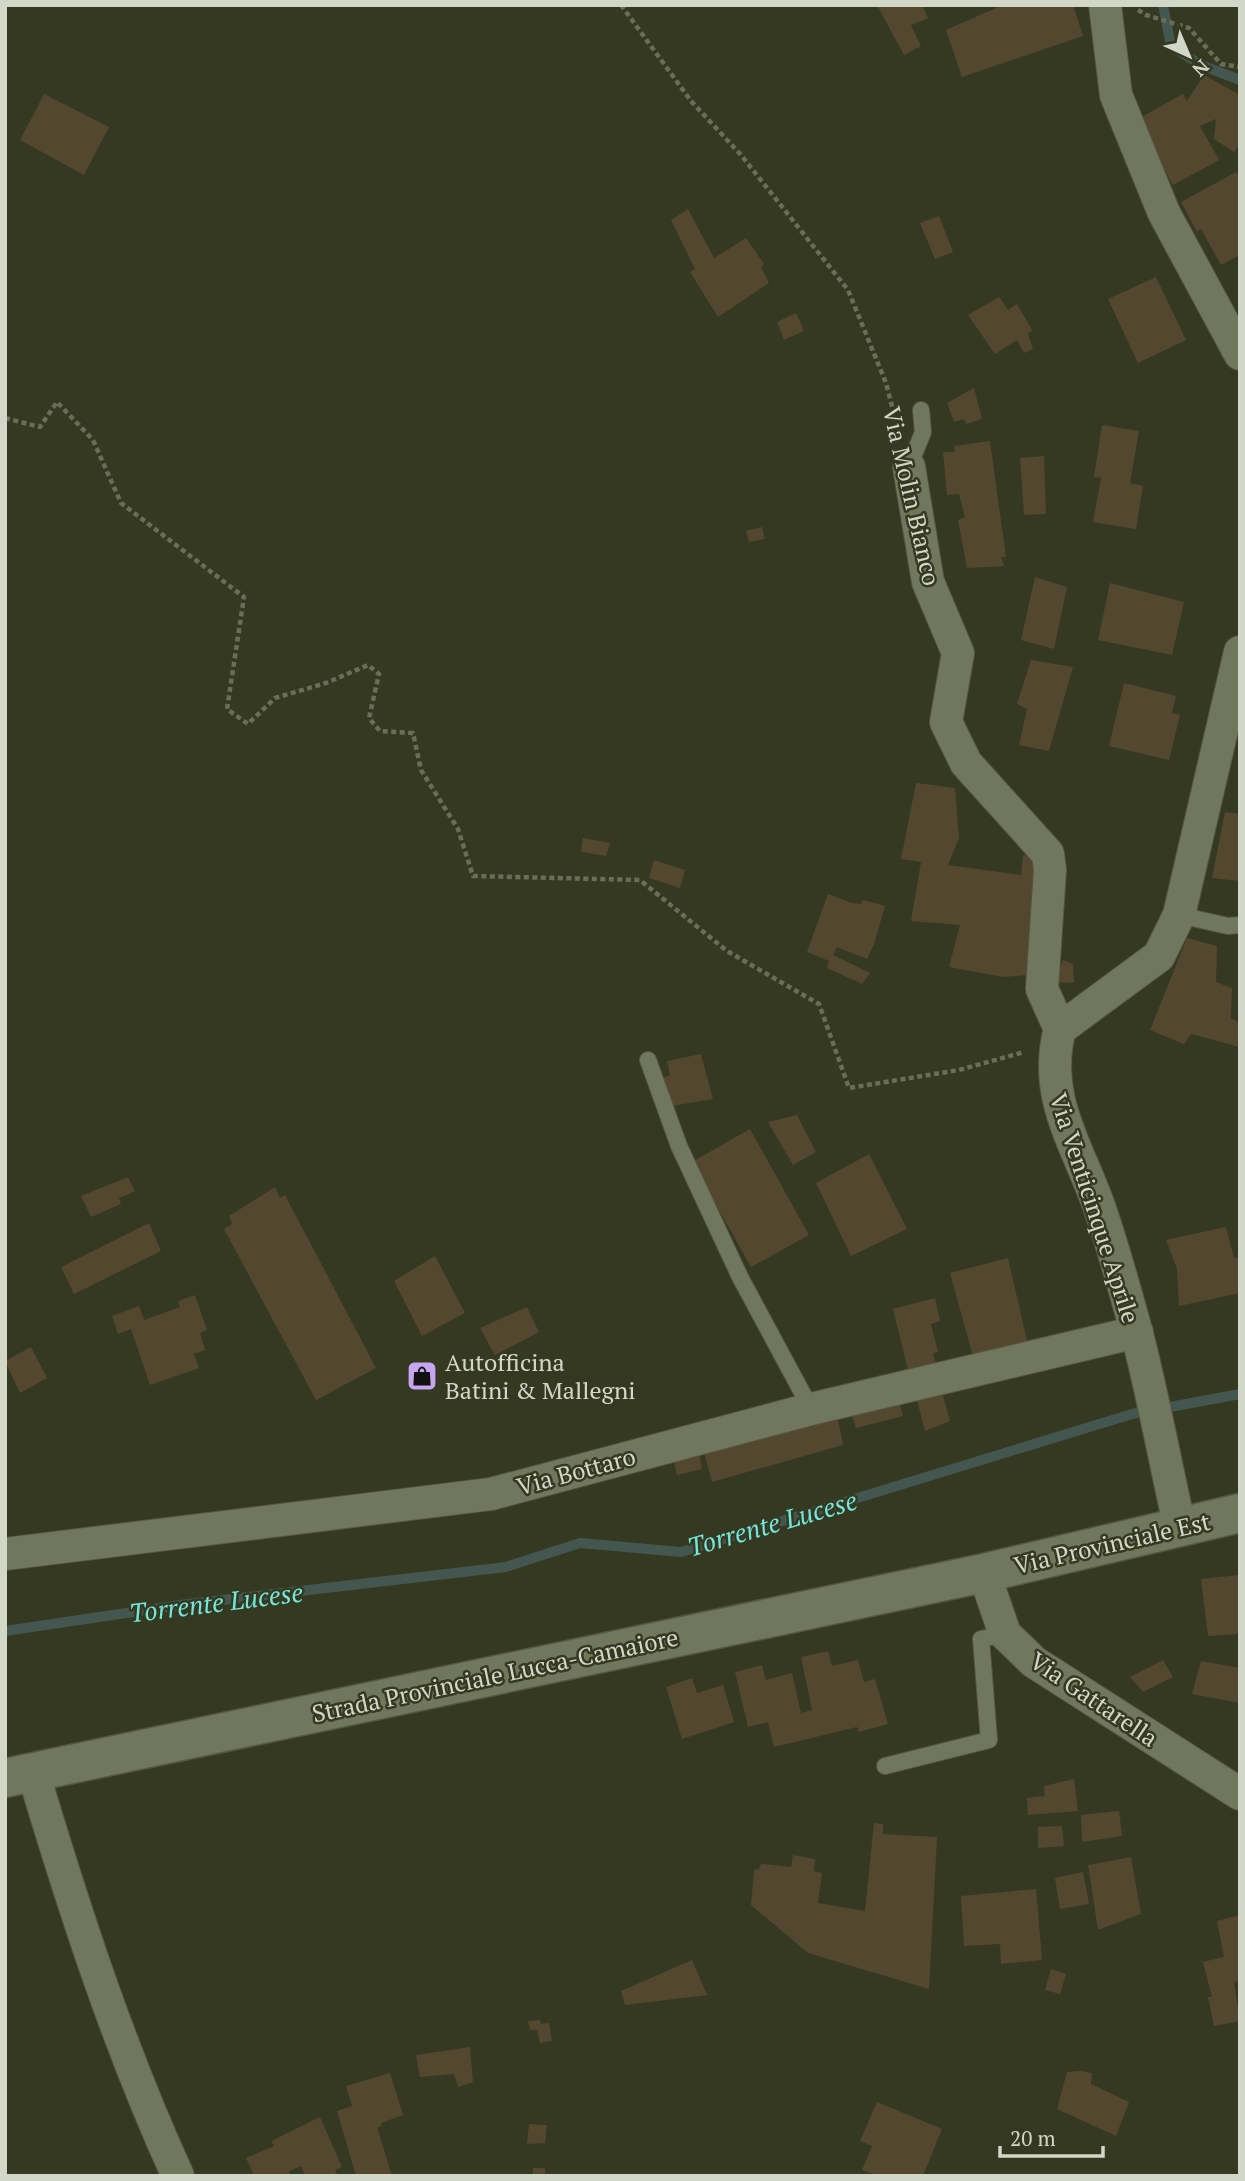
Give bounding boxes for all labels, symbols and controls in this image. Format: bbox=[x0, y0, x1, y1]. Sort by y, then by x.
north arrow bbox=[1154, 21, 1224, 91]
text: N bbox=[1187, 55, 1215, 83]
street label: Via Molin Bianco bbox=[876, 403, 948, 589]
street label: Via Venticinque Aprile bbox=[1043, 1089, 1147, 1327]
place label: Autofficina Batini & Mallegni bbox=[445, 1346, 636, 1406]
shop icon: Autofficina Batini & Mallegni bbox=[405, 1359, 439, 1393]
street label: Via Bottaro bbox=[513, 1440, 639, 1502]
water label: Torrente Lucese bbox=[683, 1483, 861, 1563]
street label: Via Provinciale Est bbox=[1011, 1505, 1213, 1581]
water label: Torrente Lucese bbox=[127, 1574, 305, 1630]
street label: Strada Provinciale Lucca-Camaiore bbox=[309, 1621, 681, 1729]
street label: Via Gattarella bbox=[1024, 1644, 1164, 1754]
scale bar bbox=[1000, 2114, 1103, 2158]
text: 20 m bbox=[1010, 2124, 1056, 2152]

